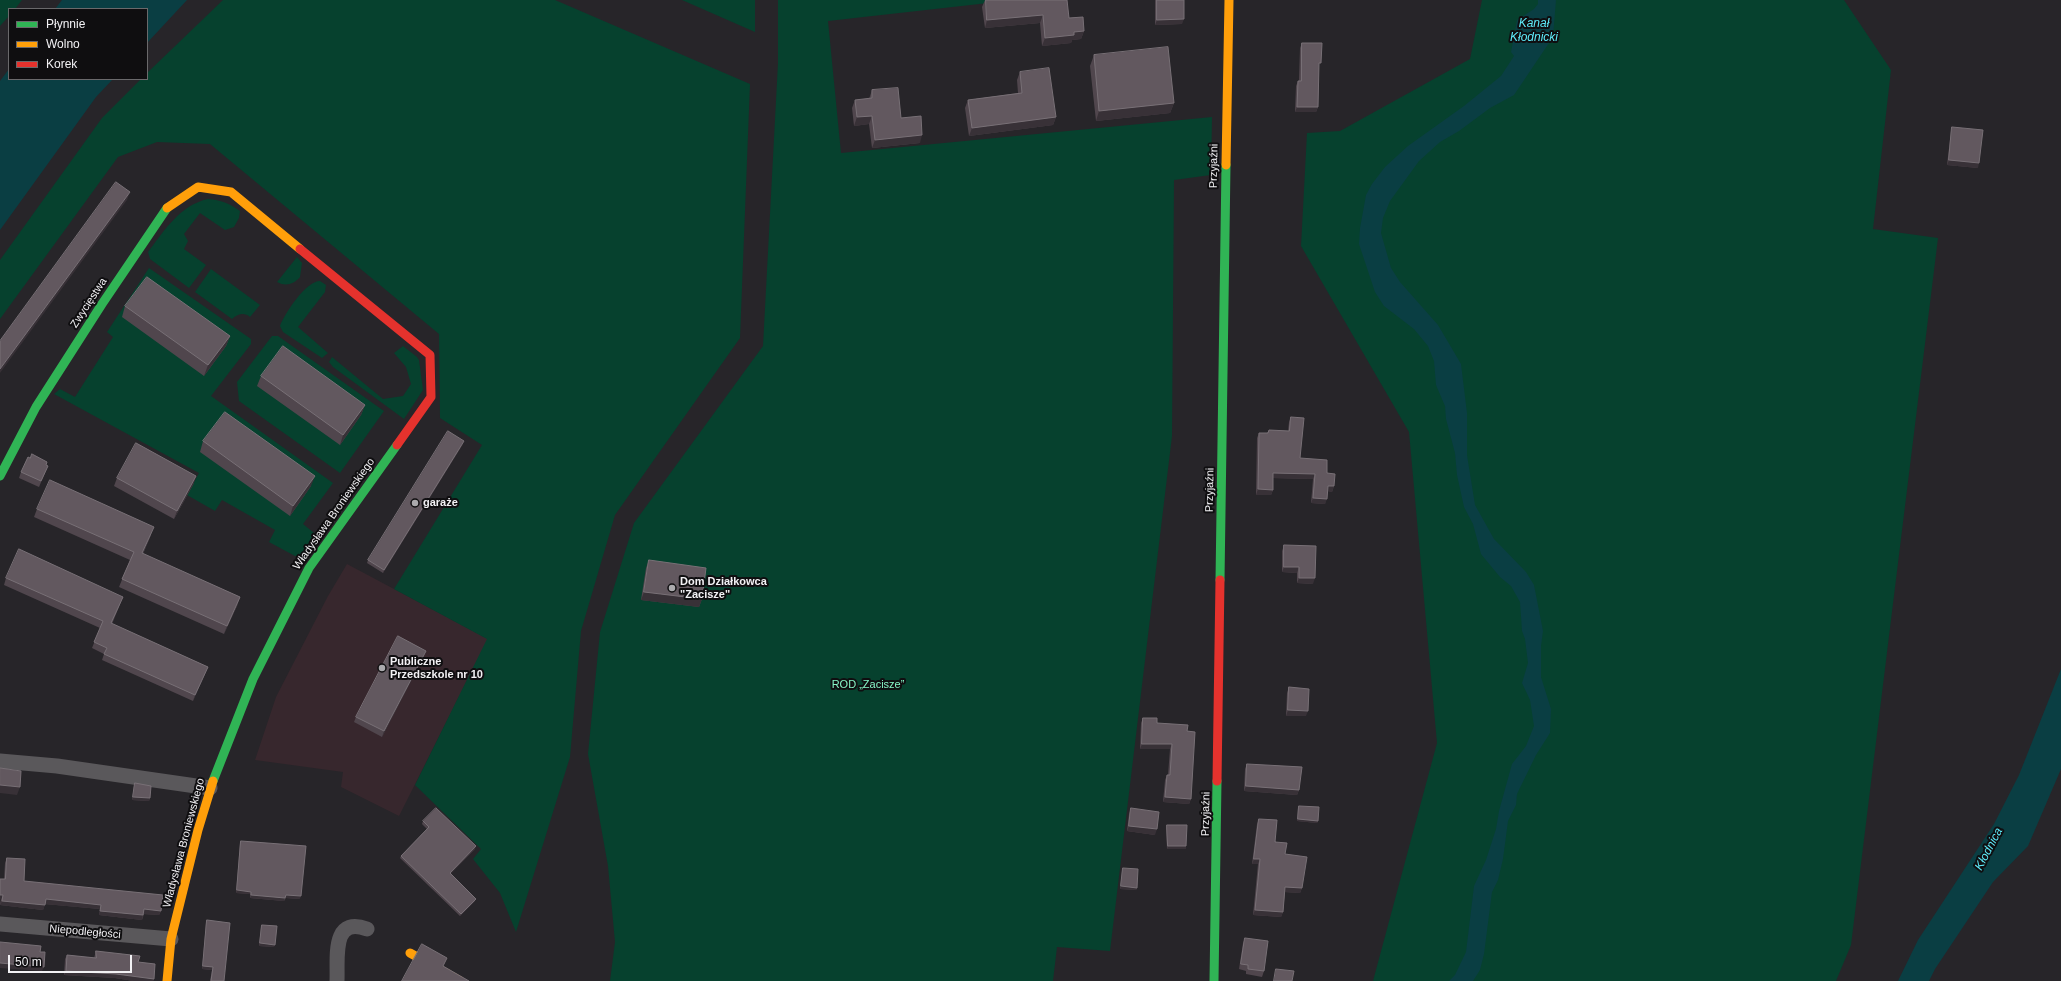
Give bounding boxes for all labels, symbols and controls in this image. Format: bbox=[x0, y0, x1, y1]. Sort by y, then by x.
legend bbox=[8, 8, 148, 80]
text: Płynnie bbox=[46, 17, 85, 31]
water label: Kanał Kłodnicki bbox=[1510, 17, 1558, 45]
text: Wolno bbox=[46, 37, 80, 51]
text: Korek bbox=[46, 57, 77, 71]
street label: Przyjaźni bbox=[1207, 144, 1221, 188]
street label: Zwycięstwa bbox=[68, 276, 110, 330]
street label: Władysława Broniewskiego bbox=[290, 456, 378, 572]
street label: Przyjaźni bbox=[1203, 468, 1217, 512]
place label: garaże bbox=[423, 496, 458, 510]
marker: garaże bbox=[410, 498, 420, 508]
place label: Dom Działkowca "Zacisze" bbox=[680, 575, 767, 601]
marker: Dom Działkowca "Zacisze" bbox=[667, 583, 677, 593]
place label: Publiczne Przedszkole nr 10 bbox=[390, 655, 483, 681]
marker: Publiczne Przedszkole nr 10 bbox=[377, 663, 387, 673]
park label: ROD „Zacisze” bbox=[832, 678, 904, 692]
street label: Władysława Broniewskiego bbox=[160, 777, 208, 909]
street label: Przyjaźni bbox=[1199, 792, 1213, 836]
water label: Kłodnica bbox=[1972, 825, 2006, 873]
street label: Niepodległości bbox=[49, 922, 121, 942]
scale bar bbox=[10, 947, 134, 973]
text: 50 m bbox=[15, 955, 42, 969]

